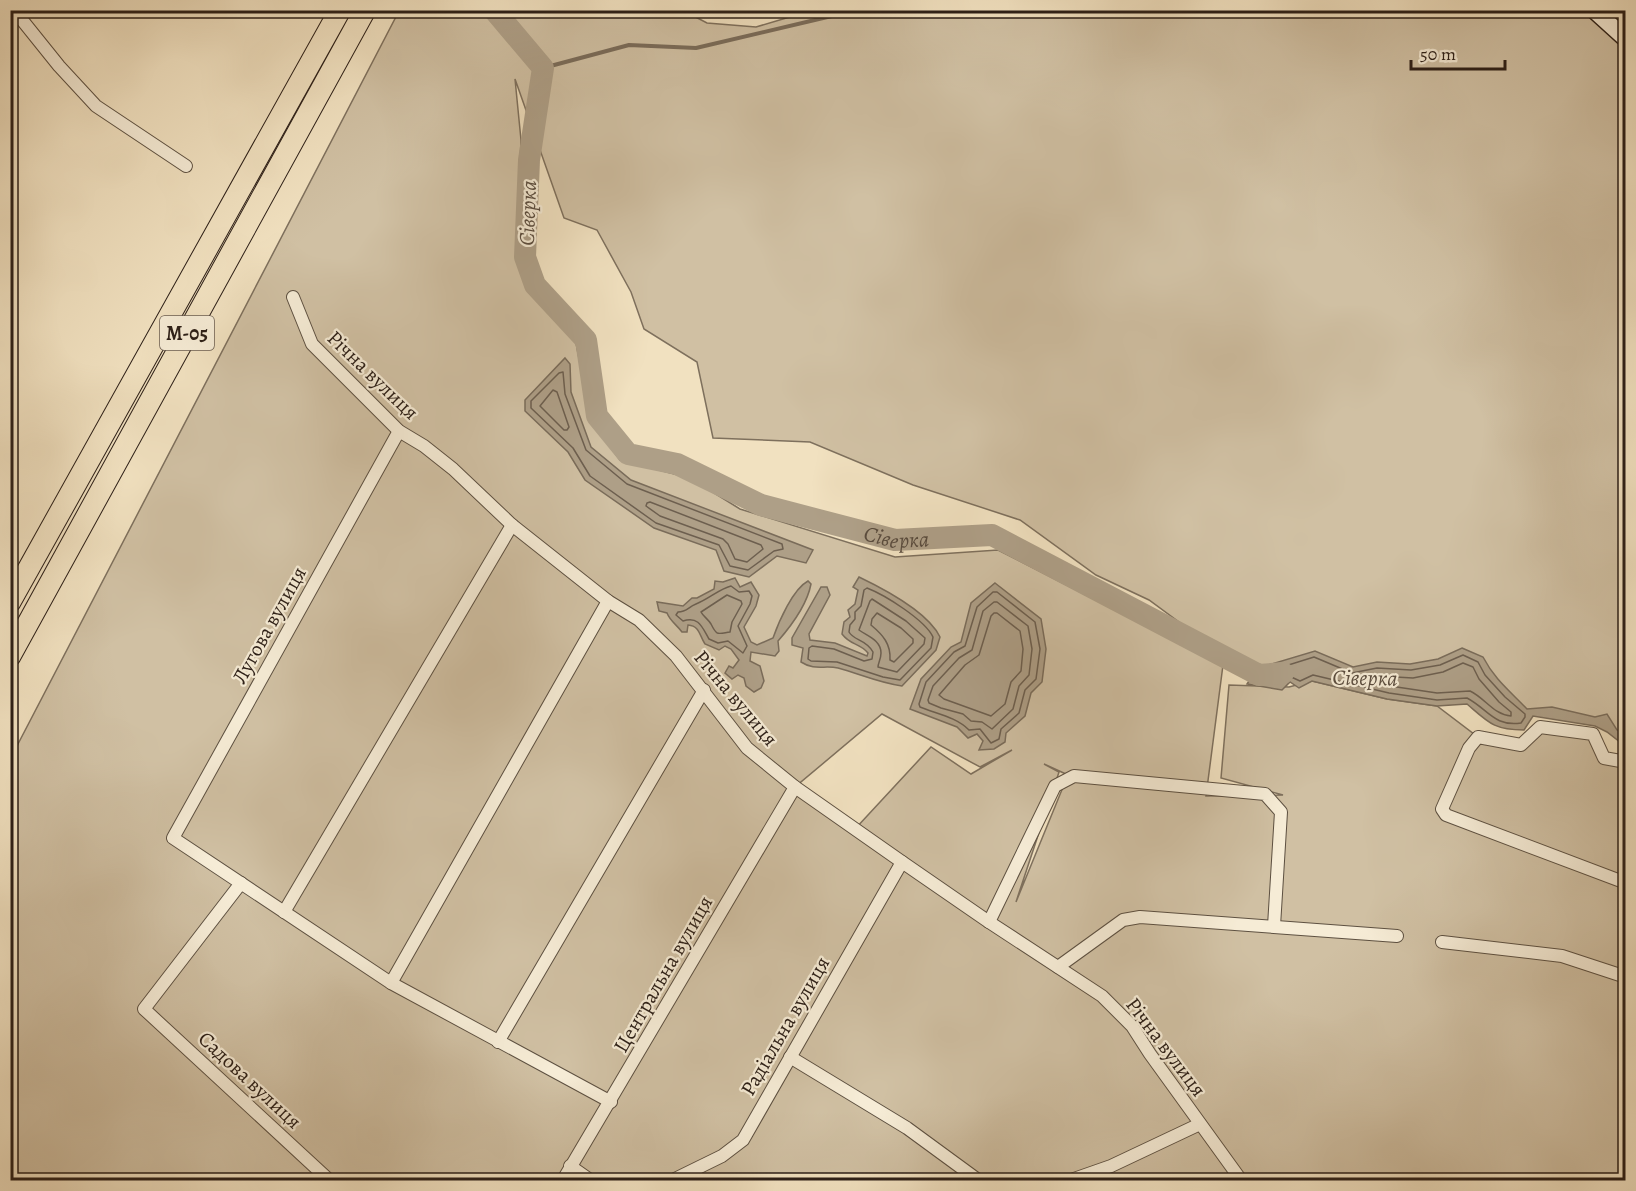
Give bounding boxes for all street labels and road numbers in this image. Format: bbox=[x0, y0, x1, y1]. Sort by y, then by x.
road number: М-05 bbox=[160, 316, 214, 350]
street label: Річна вулиця bbox=[321, 324, 425, 426]
street label: Лугова вулиця bbox=[225, 561, 313, 689]
street label: Річна вулиця bbox=[688, 644, 784, 752]
street label: Центральна вулиця bbox=[607, 891, 719, 1057]
street label: Радіальна вулиця bbox=[734, 951, 836, 1101]
street label: Річна вулиця bbox=[1119, 992, 1213, 1102]
street label: Садова вулиця bbox=[192, 1025, 308, 1135]

